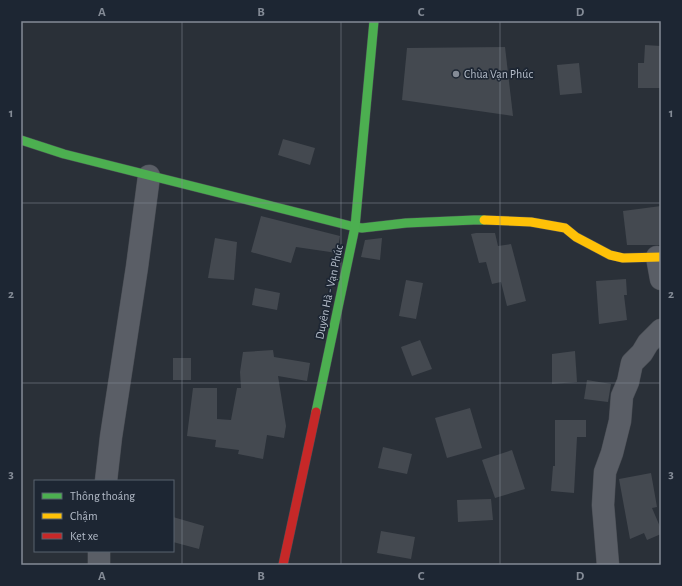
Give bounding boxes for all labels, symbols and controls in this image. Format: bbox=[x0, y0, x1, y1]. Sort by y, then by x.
text: A bbox=[98, 6, 106, 19]
text: B bbox=[257, 6, 265, 19]
text: C bbox=[418, 6, 425, 19]
text: D bbox=[576, 6, 585, 19]
place label: Chùa Vạn Phúc bbox=[464, 68, 533, 80]
marker: Chùa Vạn Phúc bbox=[451, 69, 461, 79]
text: 1 bbox=[9, 107, 13, 120]
text: 1 bbox=[669, 107, 673, 120]
street label: Duyên Hà - Vạn Phúc bbox=[313, 243, 346, 341]
text: 2 bbox=[8, 288, 14, 301]
text: 2 bbox=[668, 288, 674, 301]
text: 3 bbox=[8, 468, 14, 481]
text: 3 bbox=[668, 468, 674, 481]
legend bbox=[34, 480, 174, 552]
text: Thông thoáng bbox=[70, 490, 135, 502]
text: Chậm bbox=[70, 510, 98, 522]
text: Kẹt xe bbox=[70, 530, 98, 542]
text: A bbox=[98, 570, 106, 583]
text: B bbox=[257, 570, 265, 583]
text: C bbox=[418, 570, 425, 583]
text: D bbox=[576, 570, 585, 583]

